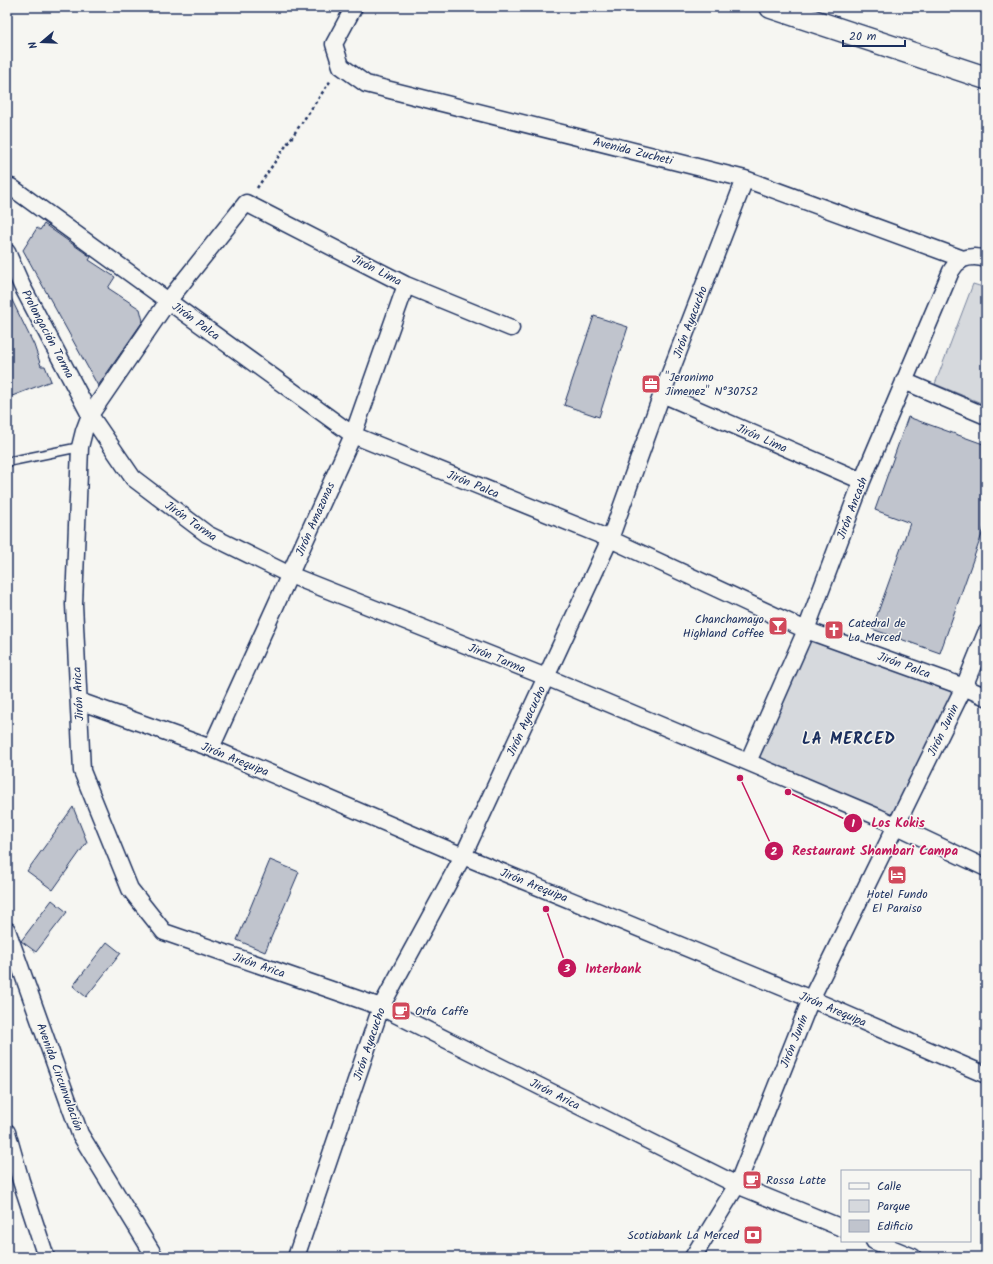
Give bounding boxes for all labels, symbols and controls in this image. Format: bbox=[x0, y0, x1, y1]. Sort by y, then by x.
north arrow bbox=[22, 22, 62, 62]
scale bar bbox=[843, 22, 905, 48]
text: 20 m bbox=[849, 27, 877, 46]
text: N bbox=[24, 39, 43, 51]
street label: Avenida Zucheti bbox=[591, 132, 676, 171]
street label: Jirón Lima bbox=[349, 250, 405, 291]
street label: Jirón Ayacucho bbox=[668, 283, 713, 361]
street label: Prolongación Tarma bbox=[16, 286, 79, 382]
street label: Jirón Palca bbox=[168, 298, 224, 346]
place label: "Jeronimo Jimenez" N°30752 bbox=[665, 368, 758, 401]
office icon: "Jeronimo Jimenez" N°30752 bbox=[640, 373, 662, 395]
street label: Jirón Lima bbox=[733, 419, 791, 458]
street label: Jirón Palca bbox=[444, 465, 502, 504]
street label: Jirón Ancash bbox=[832, 474, 873, 542]
street label: Jirón Amazonas bbox=[291, 479, 340, 559]
street label: Jirón Tarma bbox=[161, 496, 221, 547]
place label: Chanchamayo Highland Coffee bbox=[683, 610, 765, 643]
place label: Catedral de La Merced bbox=[848, 614, 906, 647]
bar icon: Chanchamayo Highland Coffee bbox=[767, 615, 789, 637]
church icon: Catedral de La Merced bbox=[823, 619, 845, 641]
street label: Jirón Tarma bbox=[465, 638, 529, 679]
street label: Jirón Palca bbox=[875, 647, 933, 684]
street label: Jirón Arica bbox=[68, 666, 89, 722]
street label: Jirón Ayacucho bbox=[502, 683, 551, 760]
street label: Jirón Junin bbox=[923, 701, 964, 760]
district label: LA MERCED bbox=[802, 727, 896, 752]
street label: Jirón Arequipa bbox=[198, 737, 272, 782]
callout: Los Kokis bbox=[843, 810, 933, 835]
text: Los Kokis bbox=[871, 813, 925, 834]
text: 1 bbox=[851, 814, 855, 833]
callout: Restaurant Shambari Campa bbox=[764, 838, 967, 863]
text: Restaurant Shambari Campa bbox=[792, 841, 958, 862]
text: 2 bbox=[771, 842, 778, 861]
street label: Jirón Arequipa bbox=[497, 863, 571, 908]
hotel icon: Hotel Fundo El Paraiso bbox=[886, 864, 908, 886]
place label: Hotel Fundo El Paraiso bbox=[866, 885, 928, 918]
street label: Jirón Arica bbox=[230, 948, 288, 983]
callout: Interbank bbox=[557, 955, 649, 980]
text: 3 bbox=[563, 959, 571, 978]
text: Interbank bbox=[585, 959, 641, 980]
street label: Jirón Arequipa bbox=[796, 987, 870, 1032]
cafe icon: Orfa Caffe bbox=[390, 1000, 412, 1022]
place label: Orfa Caffe bbox=[415, 1002, 469, 1021]
street label: Jirón Ayacucho bbox=[348, 1005, 391, 1083]
street label: Jirón Junín bbox=[775, 1012, 814, 1071]
street label: Avenida Circunvalación bbox=[31, 1020, 88, 1134]
street label: Jirón Arica bbox=[526, 1074, 584, 1115]
cafe icon: Rossa Latte bbox=[741, 1169, 763, 1191]
legend bbox=[841, 1170, 971, 1242]
place label: Rossa Latte bbox=[766, 1171, 827, 1190]
text: Calle bbox=[877, 1177, 902, 1196]
text: Parque bbox=[877, 1197, 911, 1216]
text: Edificio bbox=[877, 1217, 913, 1236]
bank icon: Scotiabank La Merced bbox=[742, 1224, 764, 1246]
place label: Scotiabank La Merced bbox=[627, 1226, 740, 1245]

